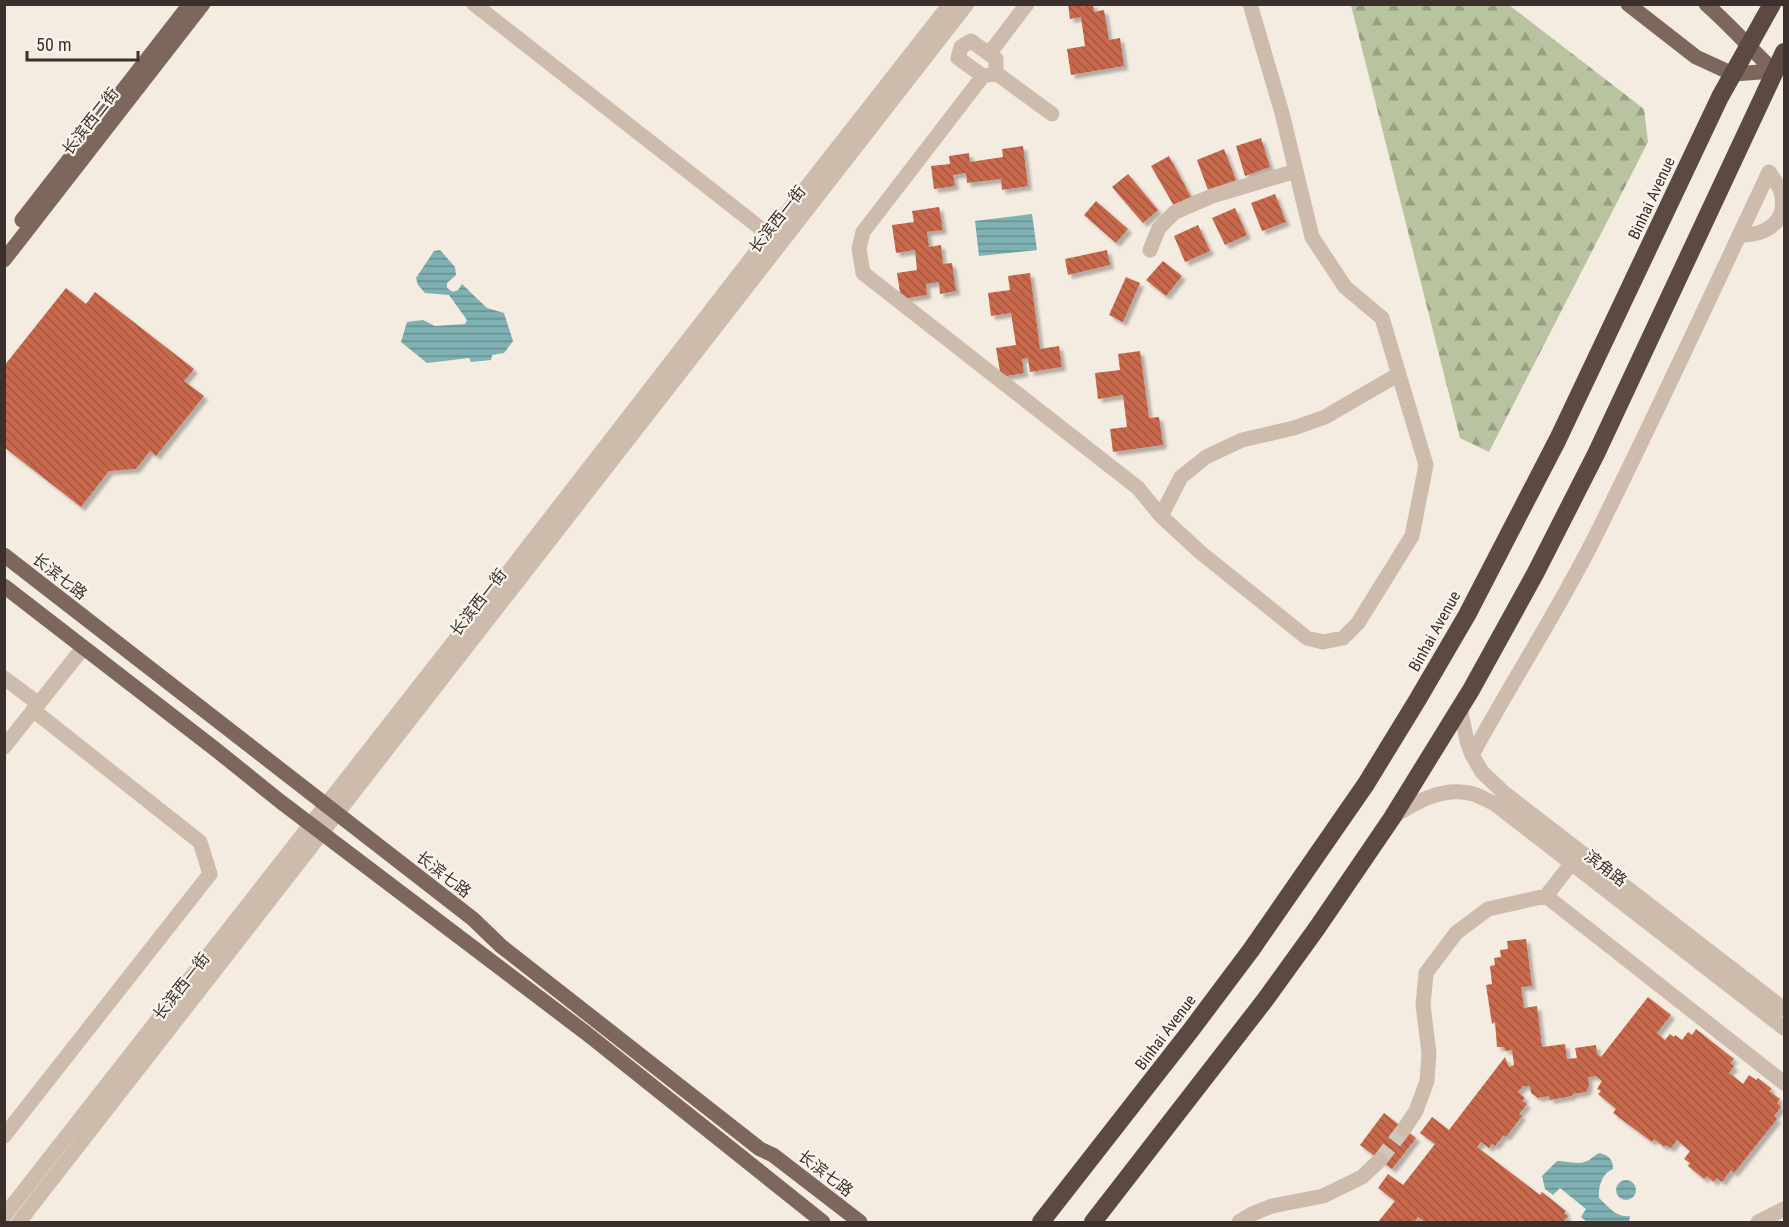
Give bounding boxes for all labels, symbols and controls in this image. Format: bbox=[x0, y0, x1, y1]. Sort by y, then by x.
scale bar bbox=[27, 24, 138, 62]
text: 50 m bbox=[36, 34, 71, 55]
street label: 长滨西二街 bbox=[58, 84, 123, 159]
street label: Binhai Avenue bbox=[1624, 154, 1679, 243]
street label: 长滨西一街 bbox=[745, 182, 810, 257]
street label: 长滨七路 bbox=[29, 549, 91, 604]
street label: 长滨西一街 bbox=[446, 565, 511, 640]
street label: Binhai Avenue bbox=[1405, 588, 1464, 675]
street label: 滨角路 bbox=[1581, 846, 1631, 890]
street label: 长滨七路 bbox=[413, 847, 475, 902]
street label: 长滨西一街 bbox=[149, 949, 214, 1024]
street label: Binhai Avenue bbox=[1131, 991, 1200, 1074]
street label: 长滨七路 bbox=[795, 1146, 857, 1201]

